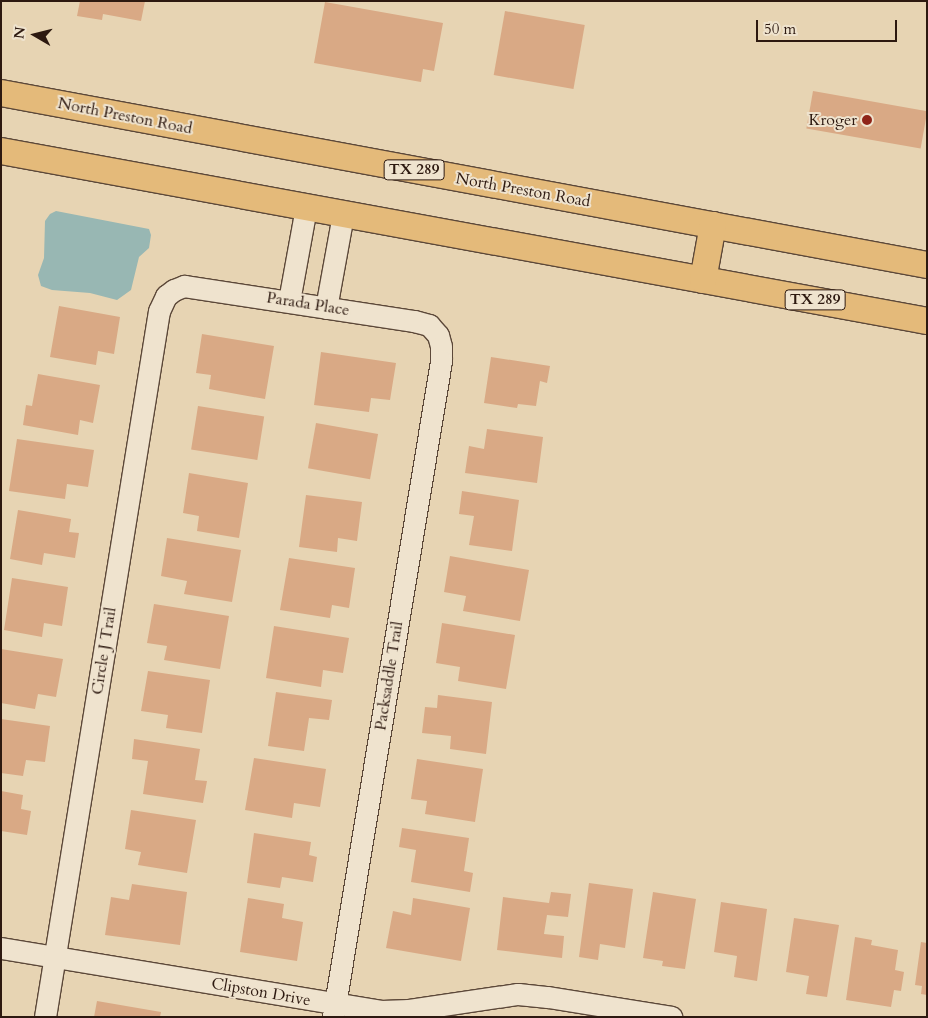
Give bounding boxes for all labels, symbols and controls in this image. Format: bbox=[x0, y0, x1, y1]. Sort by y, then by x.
north arrow bbox=[10, 10, 60, 60]
scale bar bbox=[758, 10, 899, 42]
text: 50 m bbox=[764, 19, 796, 39]
text: N bbox=[9, 26, 30, 40]
street label: North Preston Road bbox=[56, 94, 194, 138]
place label: Kroger bbox=[809, 110, 857, 130]
marker: Kroger bbox=[861, 114, 873, 126]
road number: TX 289 bbox=[383, 158, 445, 182]
street label: North Preston Road bbox=[454, 169, 592, 211]
street label: Parada Place bbox=[265, 288, 351, 320]
road number: TX 289 bbox=[784, 288, 846, 312]
street label: Circle J Trail bbox=[88, 606, 120, 696]
street label: Packsaddle Trail bbox=[371, 620, 407, 732]
street label: Clipston Drive bbox=[210, 974, 312, 1010]

